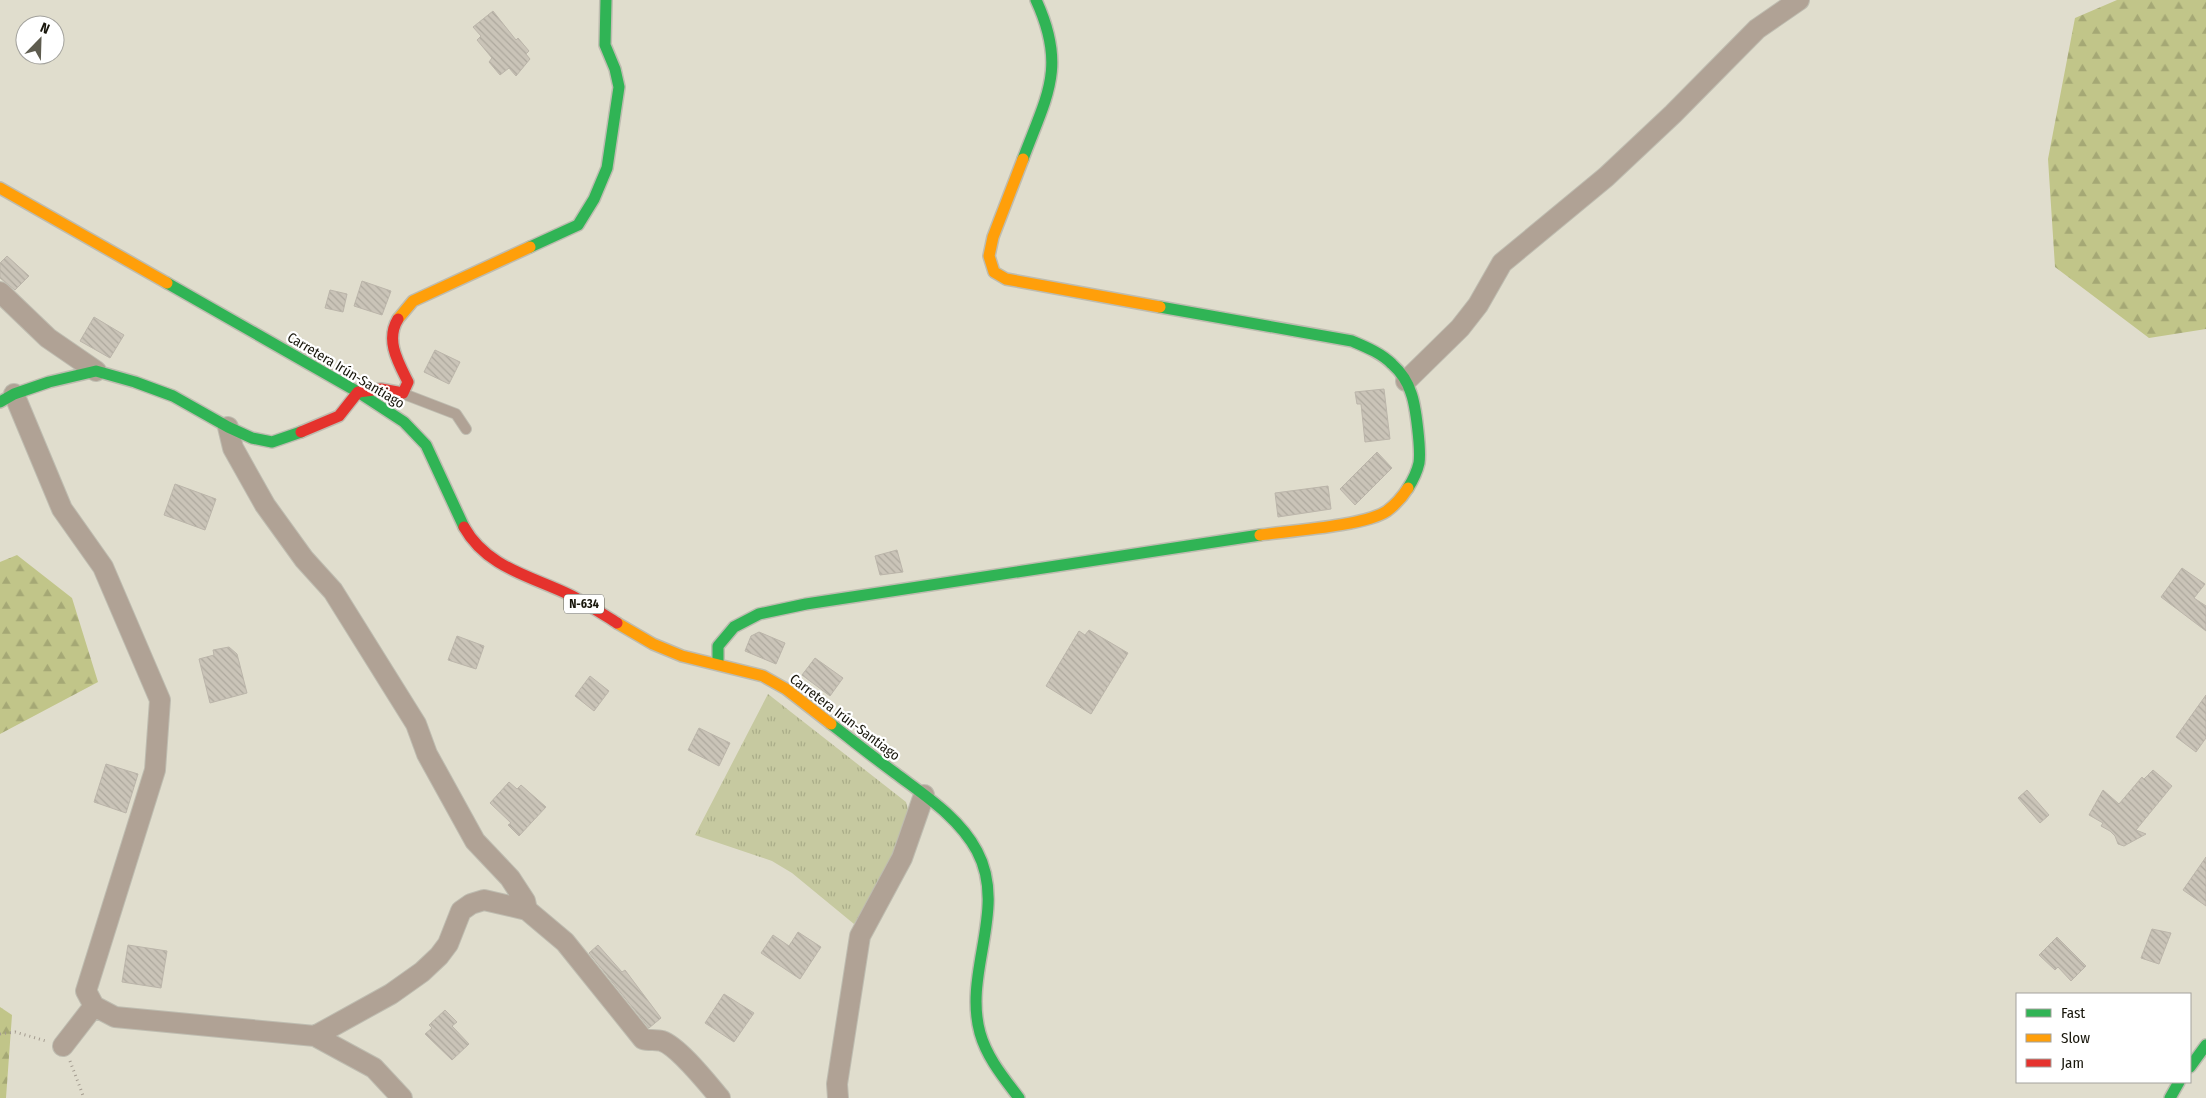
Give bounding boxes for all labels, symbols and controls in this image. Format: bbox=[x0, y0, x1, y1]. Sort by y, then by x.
north arrow bbox=[15, 15, 65, 65]
text: N bbox=[38, 19, 52, 38]
street label: Carretera Irún-Santiago bbox=[284, 329, 407, 412]
road number: N-634 bbox=[564, 594, 604, 614]
street label: Carretera Irún-Santiago bbox=[786, 670, 903, 764]
legend bbox=[2016, 993, 2191, 1083]
text: Fast bbox=[2061, 1004, 2085, 1022]
text: Slow bbox=[2061, 1029, 2090, 1047]
text: Jam bbox=[2061, 1054, 2084, 1072]

